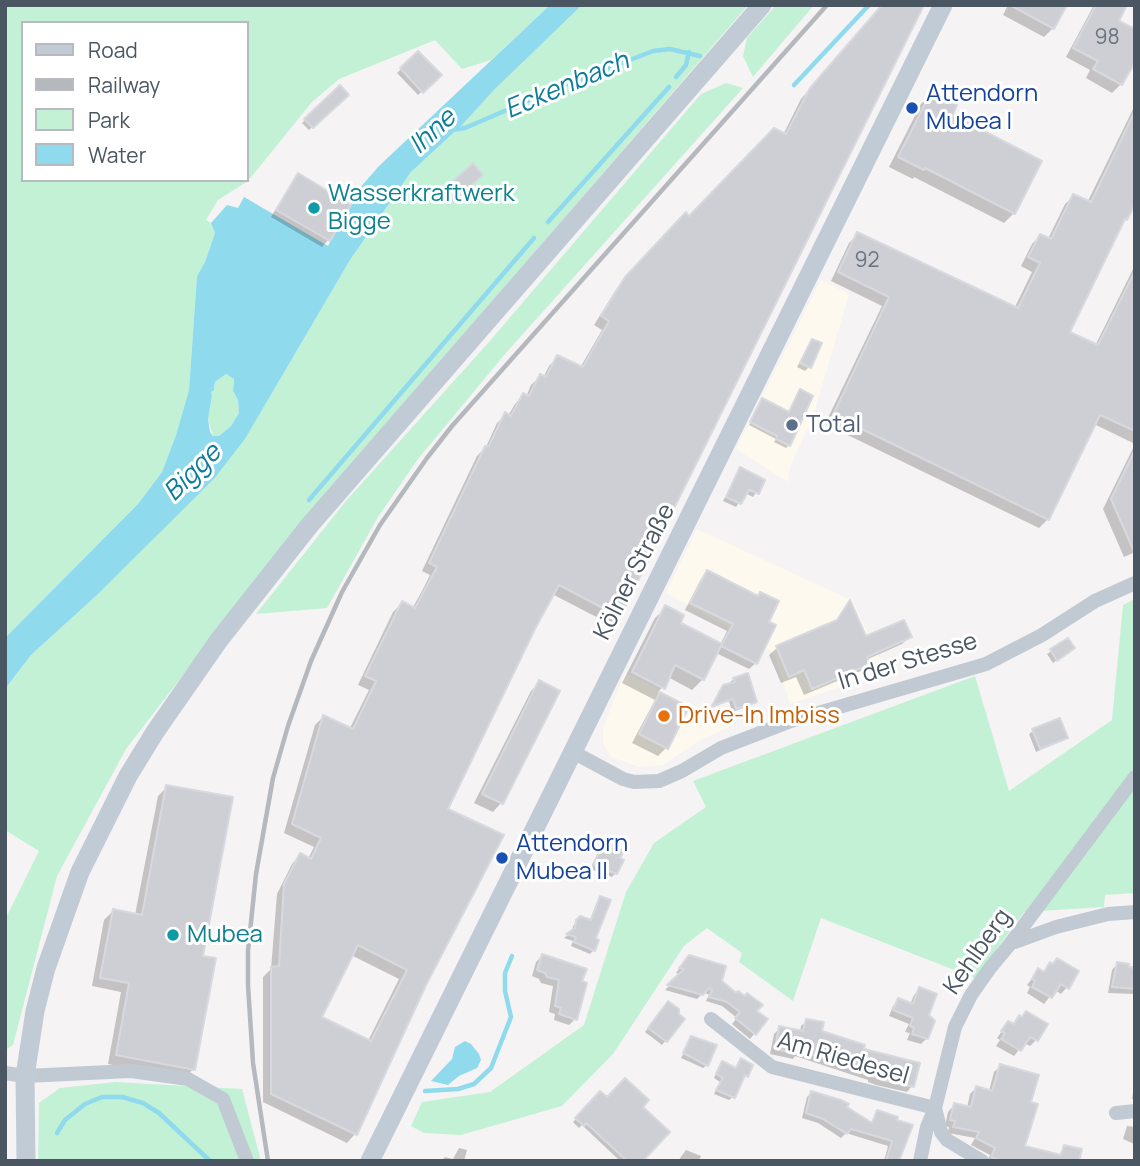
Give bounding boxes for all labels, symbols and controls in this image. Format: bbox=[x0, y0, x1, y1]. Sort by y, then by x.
legend bbox=[21, 21, 248, 182]
house number: 98 bbox=[1094, 25, 1120, 51]
text: Road bbox=[88, 36, 138, 64]
water label: Eckenbach bbox=[500, 46, 634, 126]
text: Railway bbox=[88, 71, 160, 99]
place label: Attendorn Mubea I bbox=[926, 80, 1038, 136]
marker: Attendorn Mubea I bbox=[904, 100, 920, 116]
water label: Ihne bbox=[403, 103, 463, 161]
text: Park bbox=[88, 106, 130, 134]
text: Water bbox=[88, 141, 146, 169]
place label: Wasserkraftwerk Bigge bbox=[328, 180, 515, 236]
marker: Wasserkraftwerk Bigge bbox=[306, 200, 322, 216]
house number: 92 bbox=[854, 248, 880, 274]
place label: Total bbox=[806, 411, 861, 439]
marker: Total bbox=[784, 417, 800, 433]
water label: Bigge bbox=[158, 438, 228, 508]
street label: Kölner Straße bbox=[588, 499, 682, 645]
street label: In der Stesse bbox=[835, 627, 981, 697]
place label: Drive-In Imbiss bbox=[678, 702, 840, 730]
marker: Drive-In Imbiss bbox=[656, 708, 672, 724]
place label: Attendorn Mubea II bbox=[516, 830, 628, 886]
marker: Attendorn Mubea II bbox=[494, 850, 510, 866]
street label: Kehlberg bbox=[938, 904, 1018, 1000]
place label: Mubea bbox=[187, 921, 263, 949]
marker: Mubea bbox=[165, 927, 181, 943]
street label: Am Riedesel bbox=[774, 1026, 912, 1092]

